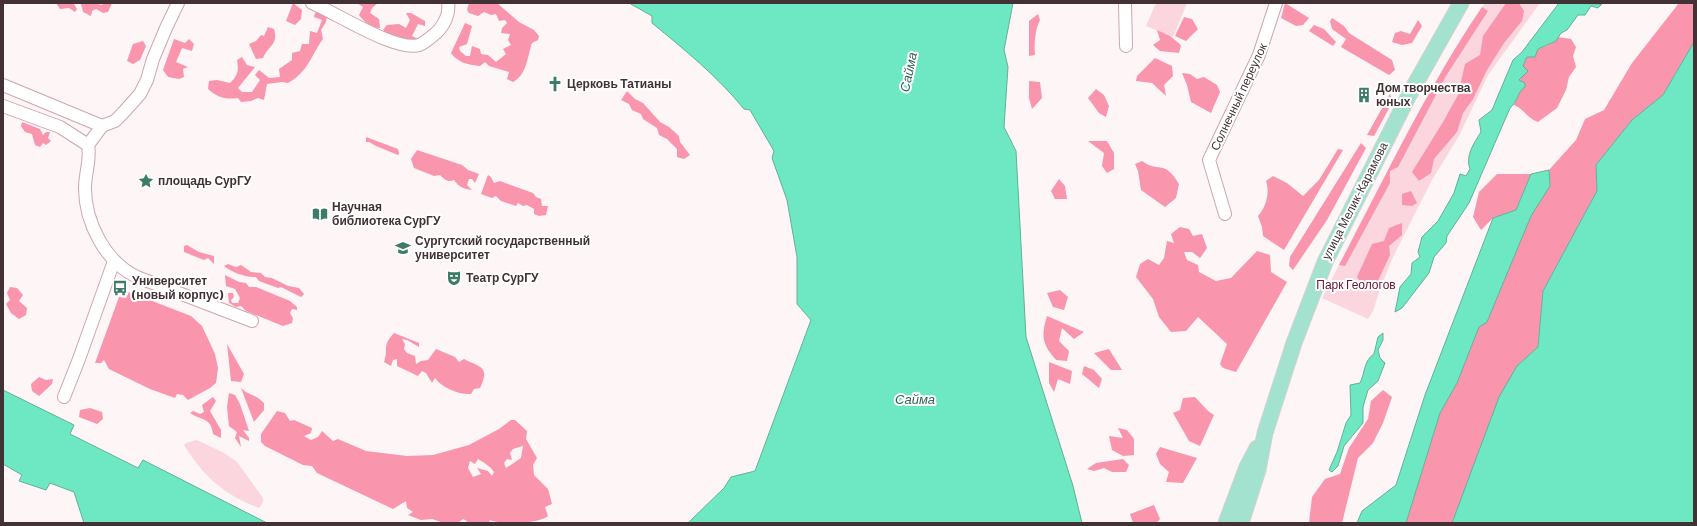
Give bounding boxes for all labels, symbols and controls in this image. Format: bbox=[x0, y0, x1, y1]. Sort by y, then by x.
street label: Солнечный переулок bbox=[1207, 40, 1270, 153]
water label: Сайма bbox=[896, 51, 920, 93]
church icon: Церковь Татианы bbox=[546, 75, 564, 93]
place label: Церковь Татианы bbox=[567, 76, 671, 91]
place label: Дом творчества юных bbox=[1376, 80, 1471, 108]
building icon: Дом творчества юных bbox=[1355, 86, 1373, 104]
street label: улица Мелик-Карамова bbox=[1318, 139, 1391, 262]
place icon: площадь СурГУ bbox=[137, 172, 155, 190]
place label: площадь СурГУ bbox=[158, 173, 252, 188]
place label: Научная библиотека СурГУ bbox=[332, 199, 441, 228]
library icon: Научная библиотека СурГУ bbox=[311, 205, 329, 223]
place label: Сургутский государственный университет bbox=[415, 233, 590, 262]
school or university icon: Сургутский государственный университет bbox=[394, 239, 412, 257]
theatre icon: Театр СурГУ bbox=[445, 269, 463, 287]
place label: Театр СурГУ bbox=[466, 270, 539, 285]
place label: Университет (новый корпус) bbox=[131, 273, 224, 302]
park label: Парк Геологов bbox=[1316, 277, 1396, 292]
bus stop icon: Университет (новый корпус) bbox=[111, 279, 129, 297]
water label: Сайма bbox=[895, 391, 935, 407]

